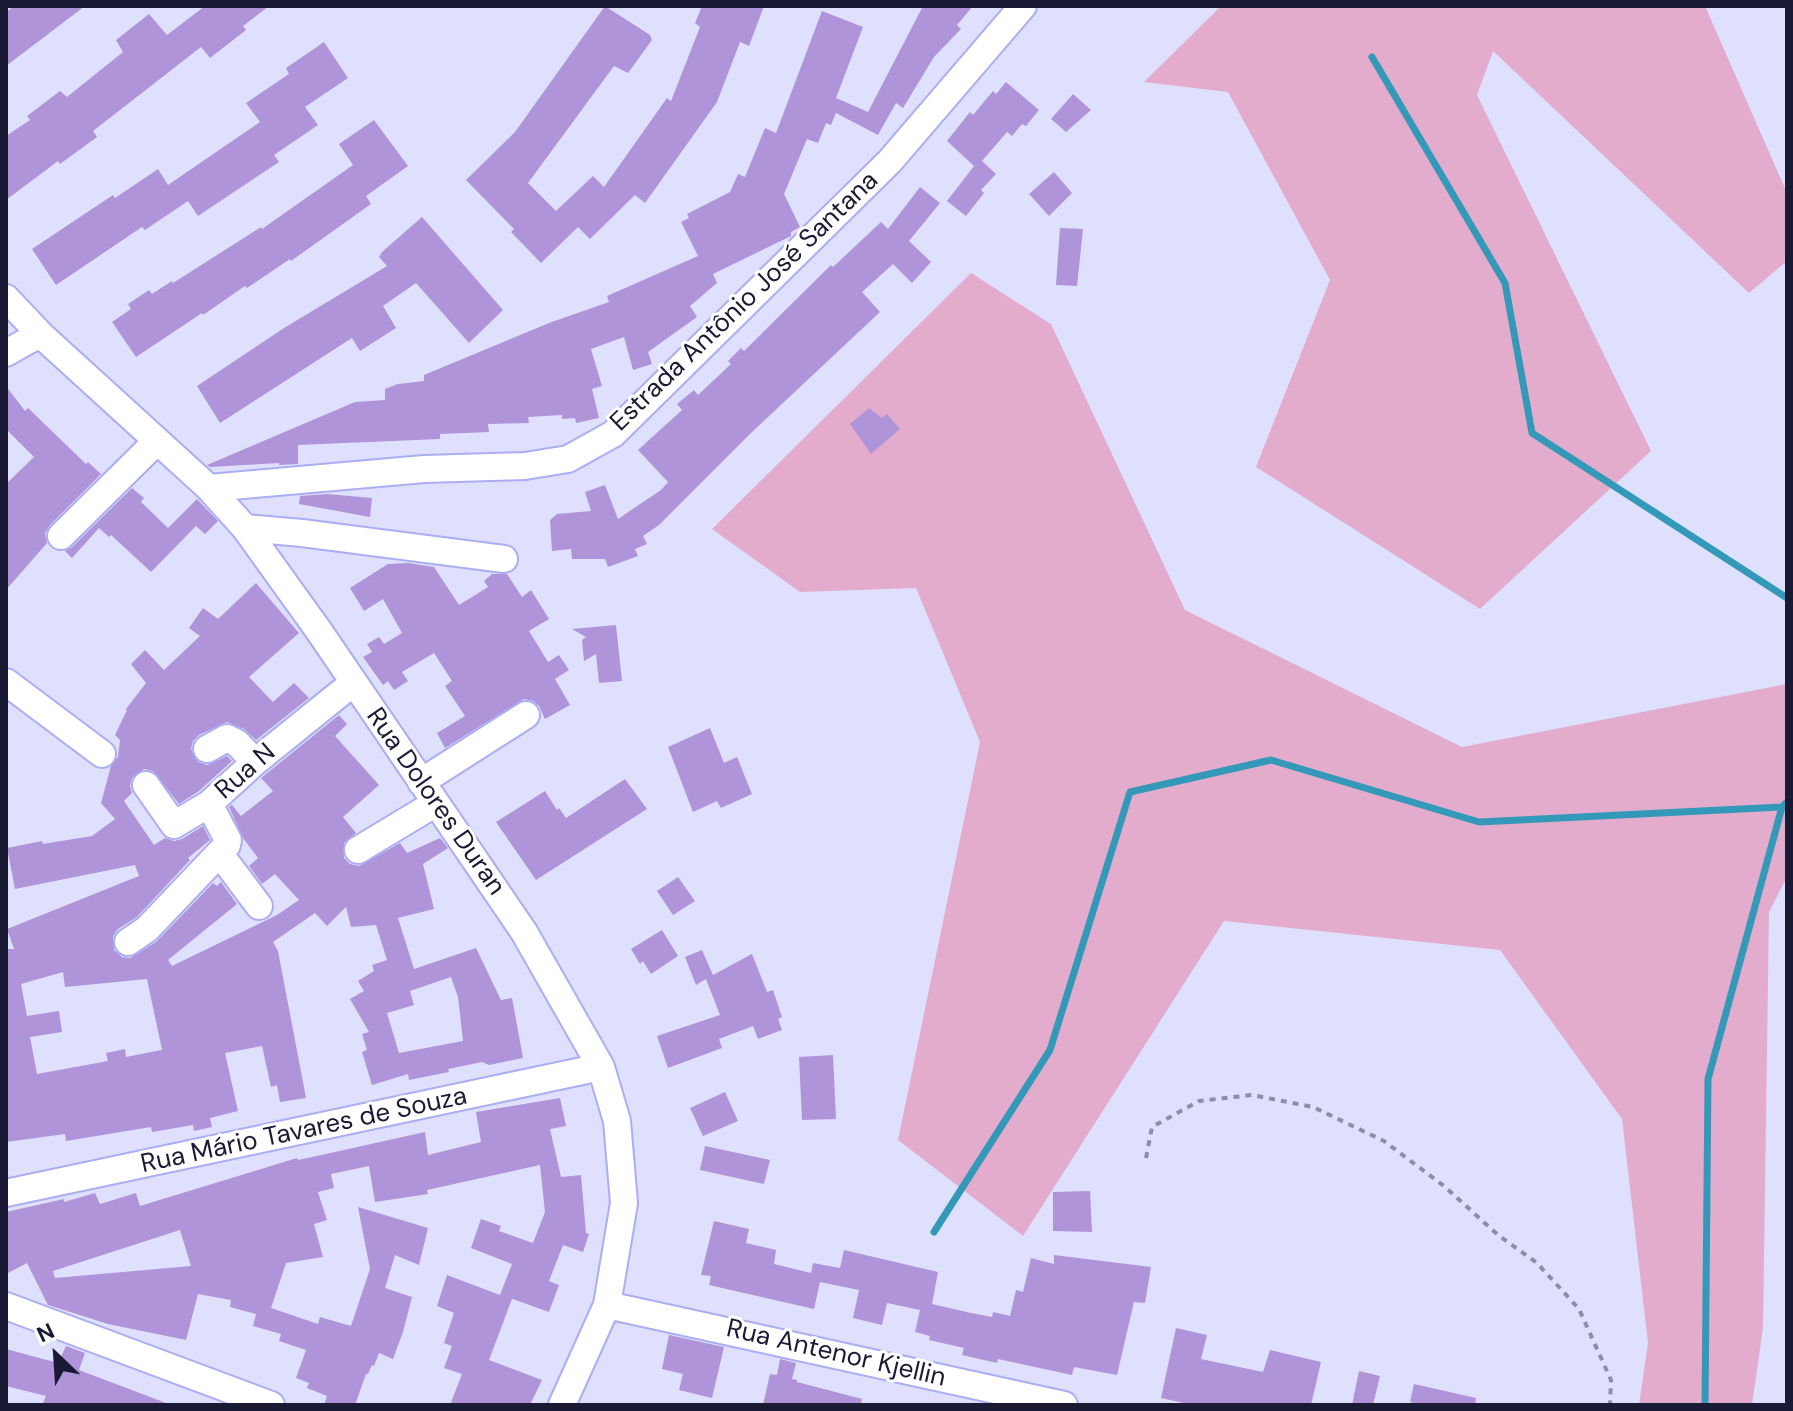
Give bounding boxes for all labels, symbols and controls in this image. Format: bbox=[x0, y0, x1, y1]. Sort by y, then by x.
street label: Estrada Antônio José Santana bbox=[605, 166, 885, 438]
street label: Rua Dolores Duran bbox=[359, 702, 511, 902]
street label: Rua N bbox=[210, 737, 282, 807]
street label: Rua Mário Tavares de Souza bbox=[138, 1081, 470, 1181]
street label: Rua Antenor Kjellin bbox=[723, 1314, 949, 1394]
north arrow bbox=[16, 1315, 96, 1395]
text: N bbox=[32, 1316, 59, 1349]

